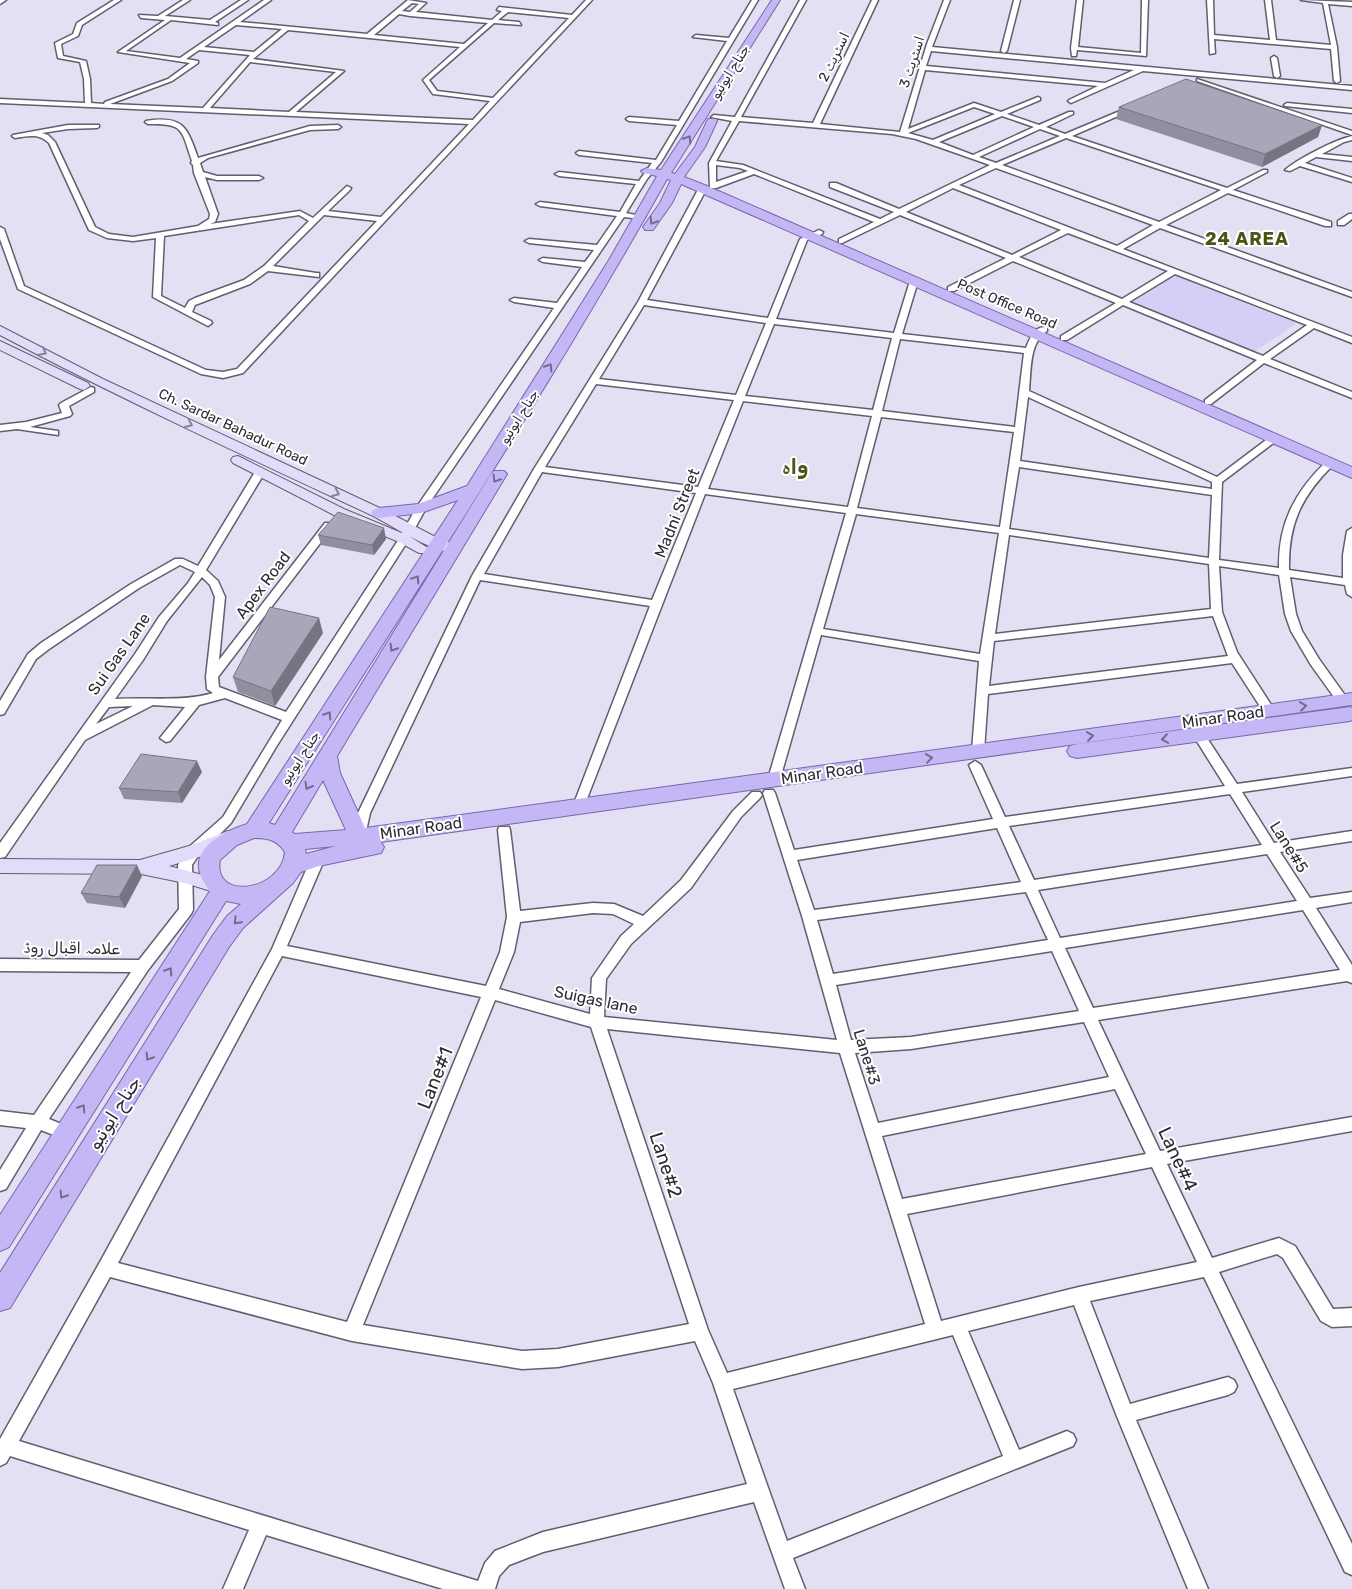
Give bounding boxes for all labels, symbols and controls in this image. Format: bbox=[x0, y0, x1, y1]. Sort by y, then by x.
street label: اسٹریٹ 2 bbox=[815, 29, 853, 85]
street label: اسٹریٹ 3 bbox=[896, 34, 928, 90]
street label: جناح ایونیو bbox=[707, 41, 755, 103]
one-way arrow bbox=[682, 136, 692, 145]
one-way arrow bbox=[650, 215, 659, 224]
district label: 24 AREA bbox=[1205, 228, 1289, 250]
street label: Post Office Road bbox=[955, 275, 1059, 333]
one-way arrow bbox=[38, 346, 47, 356]
one-way arrow bbox=[543, 364, 553, 373]
street label: Ch. Sardar Bahadur Road bbox=[156, 385, 310, 469]
street label: جناح ایونیو bbox=[496, 386, 544, 448]
one-way arrow bbox=[184, 418, 193, 429]
district label: واہ bbox=[782, 454, 808, 479]
street label: Madni Street bbox=[650, 465, 704, 561]
one-way arrow bbox=[492, 474, 502, 483]
one-way arrow bbox=[331, 487, 340, 498]
street label: Apex Road bbox=[231, 548, 295, 622]
one-way arrow bbox=[409, 575, 419, 584]
street label: Sui Gas Lane bbox=[84, 609, 154, 699]
one-way arrow bbox=[389, 642, 399, 651]
one-way arrow bbox=[1300, 701, 1308, 712]
street label: Minar Road bbox=[1181, 702, 1265, 732]
one-way arrow bbox=[321, 712, 331, 721]
street label: جناح ایونیو bbox=[276, 728, 326, 789]
one-way arrow bbox=[1086, 731, 1095, 741]
one-way arrow bbox=[1161, 734, 1169, 744]
one-way arrow bbox=[926, 753, 934, 764]
street label: Minar Road bbox=[780, 758, 864, 788]
one-way arrow bbox=[304, 781, 314, 790]
street label: Minar Road bbox=[379, 813, 463, 843]
street label: Lane#5 bbox=[1266, 818, 1312, 876]
one-way arrow bbox=[234, 915, 243, 924]
street label: علامہ اقبال روڈ bbox=[24, 938, 121, 959]
one-way arrow bbox=[163, 967, 173, 976]
street label: Suigas lane bbox=[552, 982, 640, 1018]
street label: Lane#3 bbox=[850, 1027, 884, 1087]
street label: Lane#1 bbox=[412, 1044, 458, 1112]
one-way arrow bbox=[145, 1052, 155, 1061]
street label: جناح ایونیو bbox=[82, 1072, 147, 1155]
one-way arrow bbox=[75, 1104, 85, 1113]
street label: Lane#4 bbox=[1153, 1123, 1203, 1195]
street label: Lane#2 bbox=[645, 1129, 687, 1201]
one-way arrow bbox=[60, 1190, 70, 1199]

